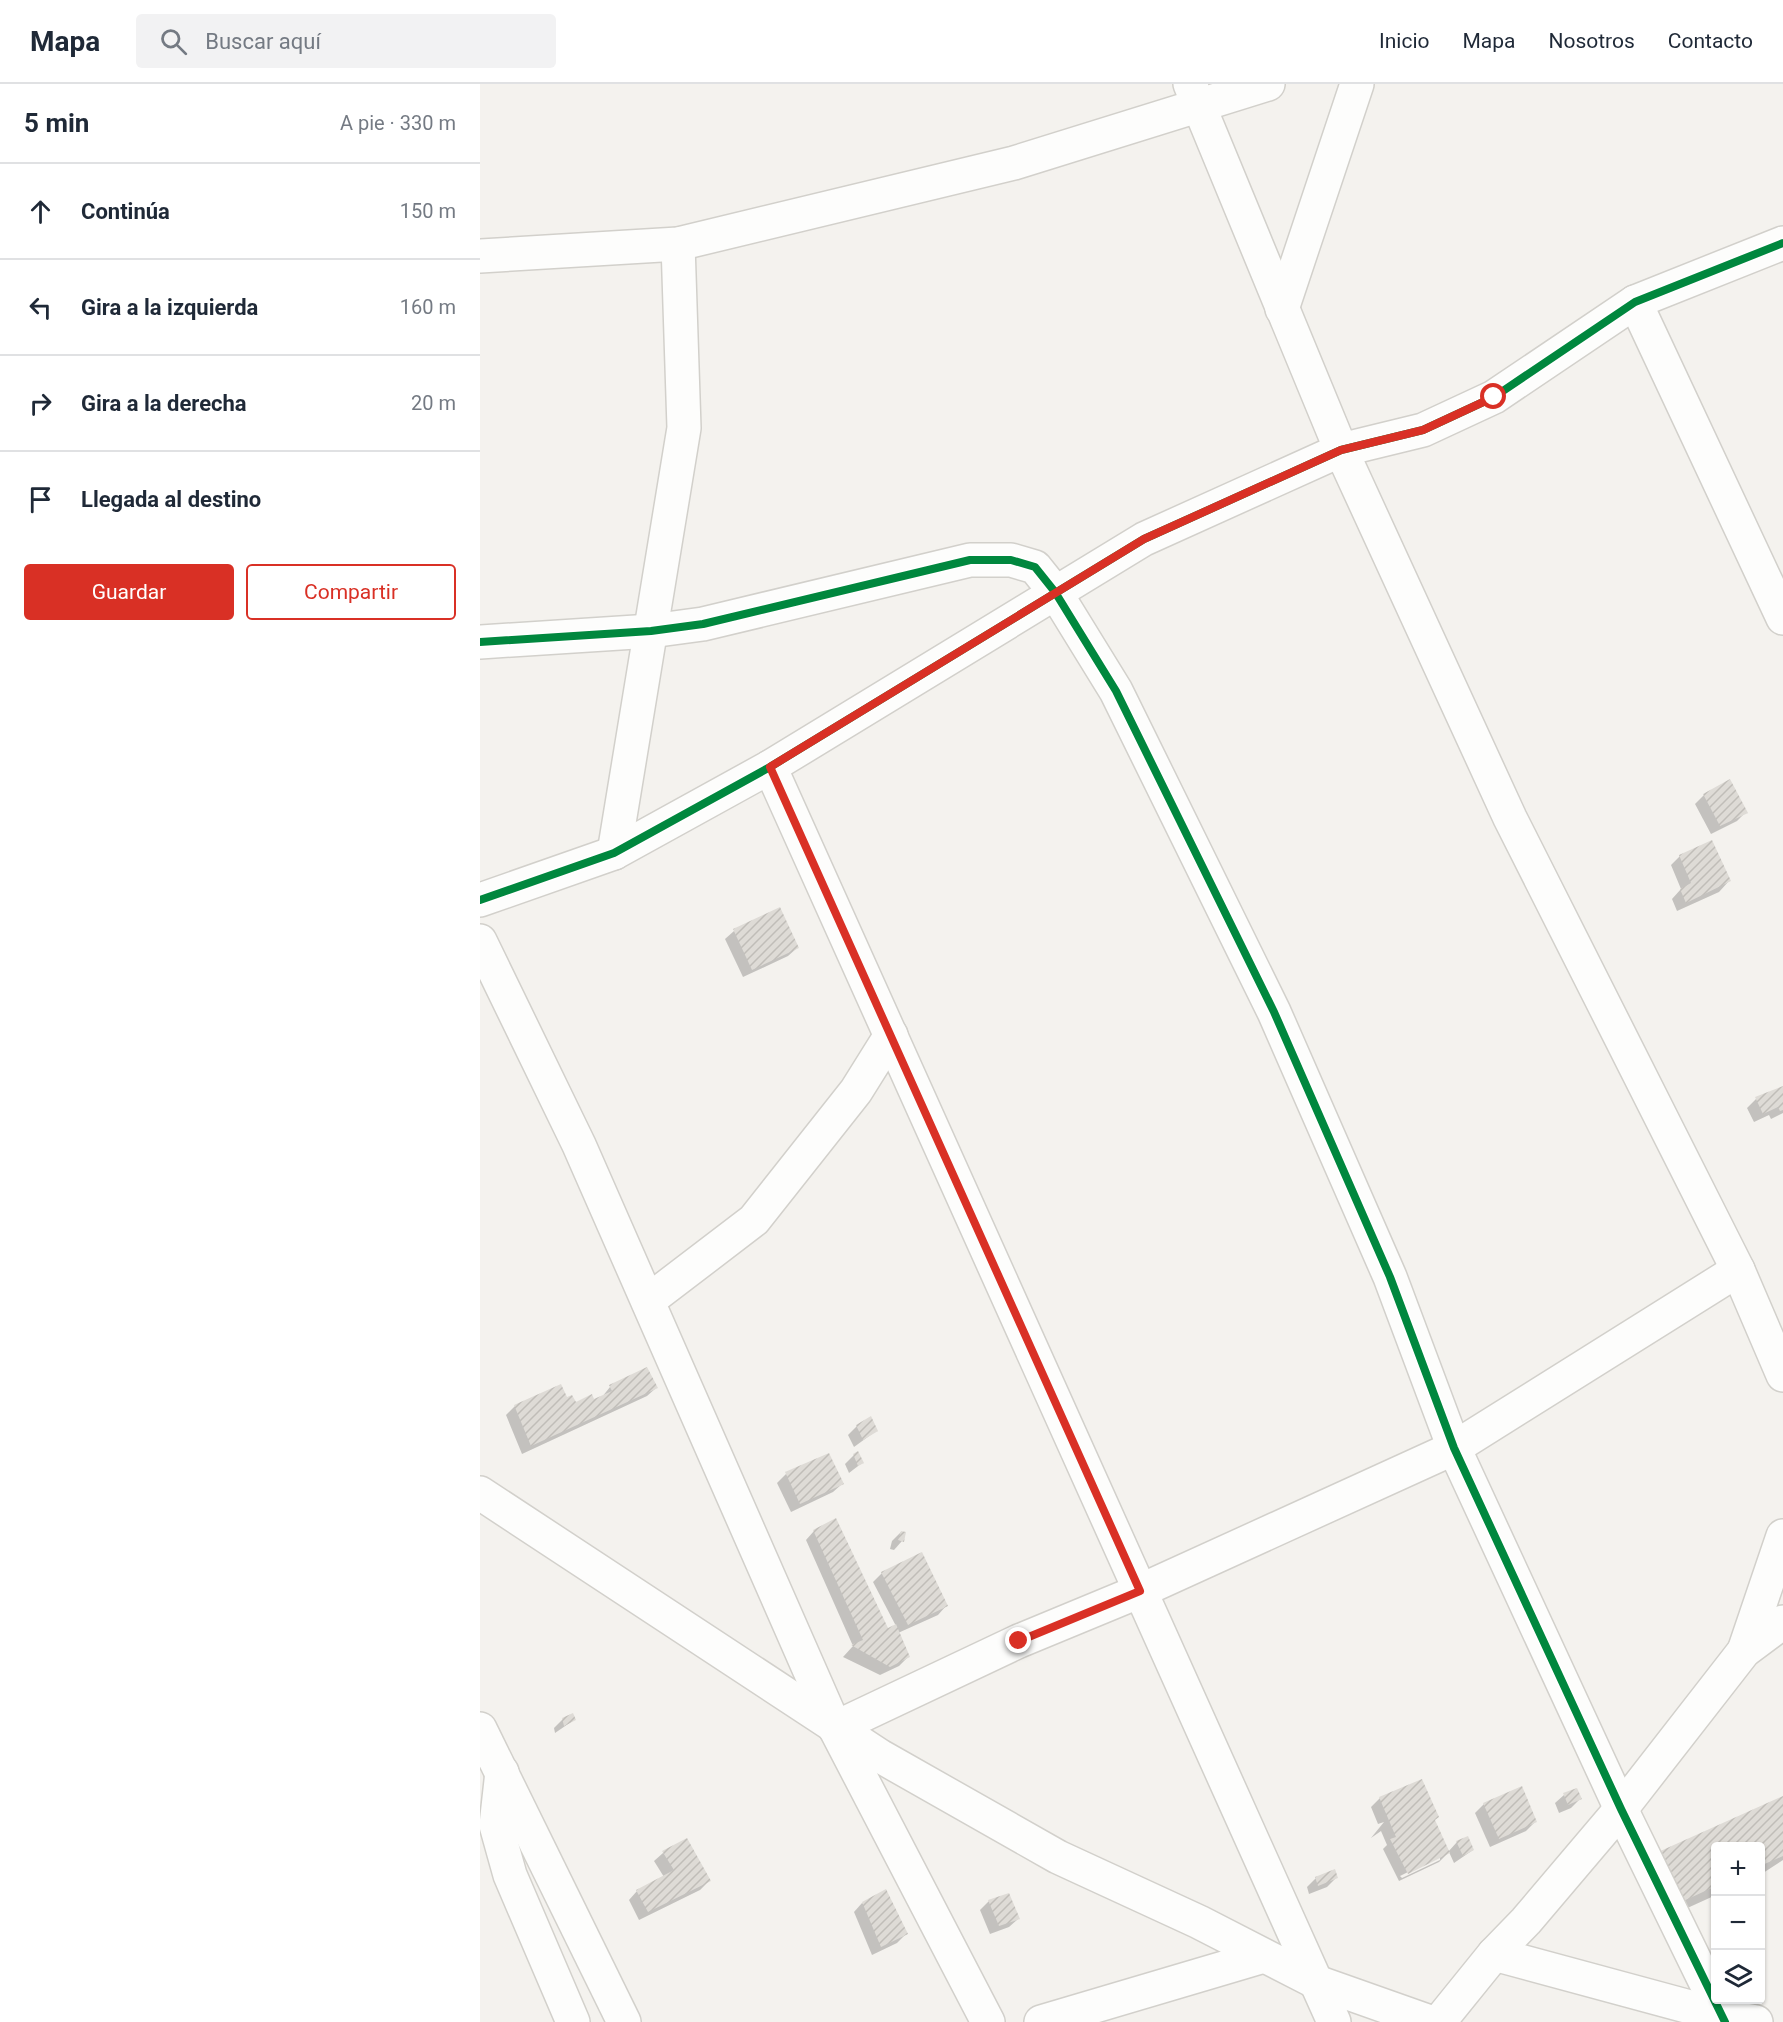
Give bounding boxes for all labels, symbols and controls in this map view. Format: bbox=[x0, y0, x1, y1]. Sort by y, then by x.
search box bbox=[136, 14, 556, 68]
text: Mapa bbox=[30, 25, 100, 58]
icon: search bbox=[157, 25, 190, 58]
text: Buscar aquí bbox=[205, 29, 321, 54]
text: Inicio bbox=[1379, 29, 1429, 53]
text: Mapa bbox=[1462, 29, 1515, 53]
text: Nosotros bbox=[1548, 29, 1635, 53]
text: Contacto bbox=[1668, 29, 1753, 53]
text: 5 min bbox=[24, 108, 89, 138]
text: A pie · 330 m bbox=[340, 111, 456, 135]
icon: ahead bbox=[24, 195, 57, 228]
text: Continúa bbox=[81, 199, 170, 224]
text: 150 m bbox=[400, 199, 456, 223]
icon: left bbox=[24, 291, 57, 324]
text: Gira a la izquierda bbox=[81, 295, 258, 320]
text: 160 m bbox=[400, 295, 456, 319]
route start bbox=[1480, 383, 1506, 409]
icon: right bbox=[24, 387, 57, 420]
text: Gira a la derecha bbox=[81, 391, 247, 416]
text: 20 m bbox=[411, 391, 456, 415]
icon: arrive bbox=[24, 483, 57, 516]
text: Llegada al destino bbox=[81, 487, 261, 512]
button: Guardar bbox=[24, 564, 234, 620]
button: Compartir bbox=[246, 564, 456, 620]
route end bbox=[1005, 1627, 1031, 1653]
map controls bbox=[1711, 1842, 1765, 2004]
button: + bbox=[1711, 1842, 1765, 1896]
button: − bbox=[1711, 1896, 1765, 1950]
button: layers bbox=[1711, 1950, 1765, 2004]

